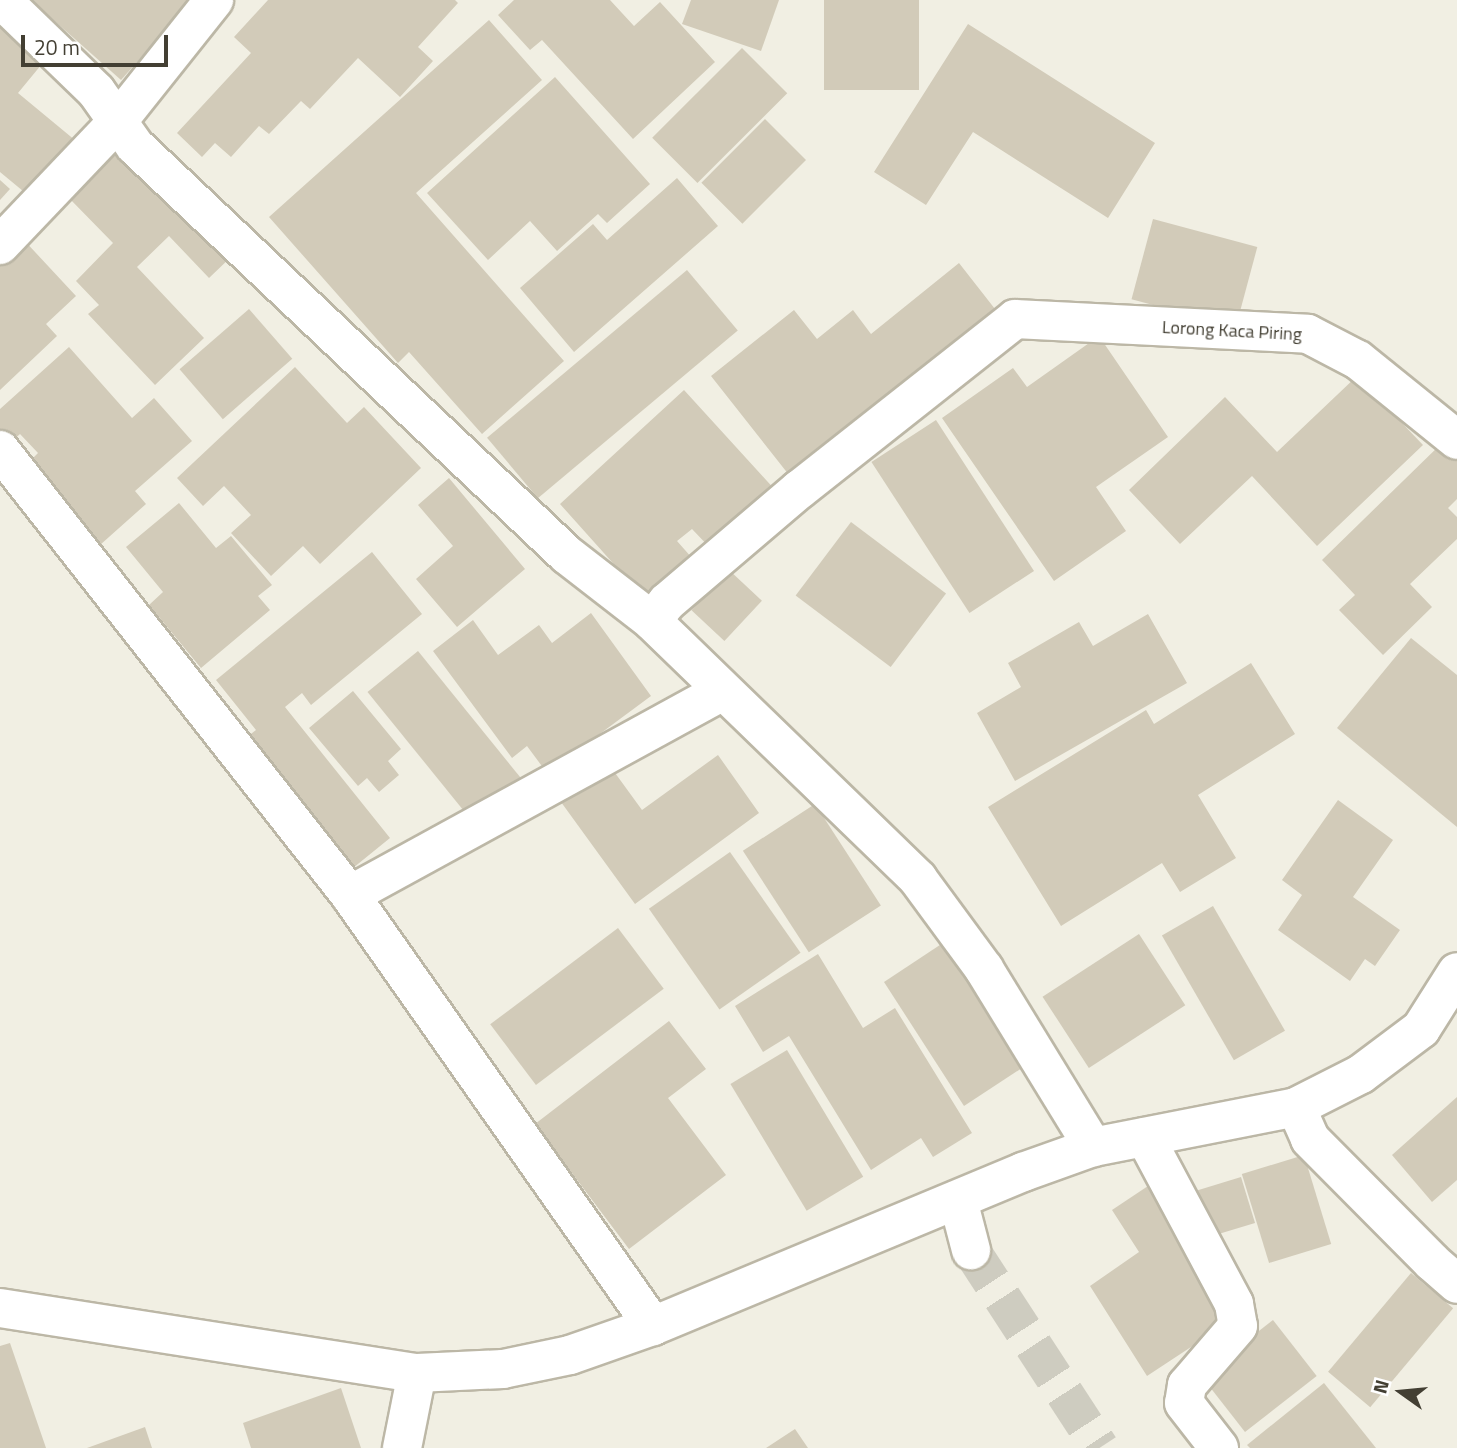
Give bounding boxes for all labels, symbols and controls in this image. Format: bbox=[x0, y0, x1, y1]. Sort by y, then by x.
scale bar bbox=[24, 21, 172, 65]
text: 20 m bbox=[34, 31, 80, 63]
street label: Lorong Kaca Piring bbox=[1161, 317, 1303, 345]
north arrow bbox=[1366, 1357, 1436, 1427]
text: N bbox=[1365, 1376, 1396, 1397]

